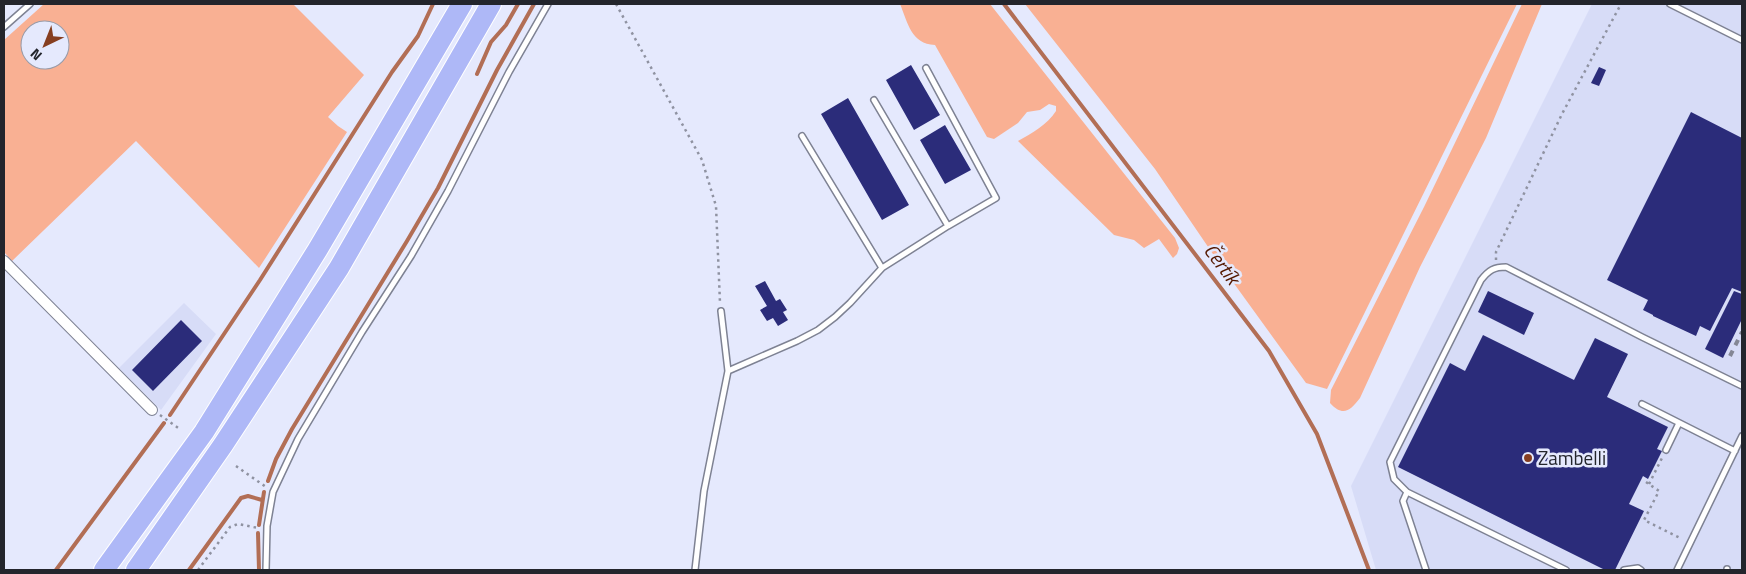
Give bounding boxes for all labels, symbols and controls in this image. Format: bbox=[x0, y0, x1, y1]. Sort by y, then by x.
north arrow bbox=[20, 20, 70, 70]
text: N bbox=[25, 44, 47, 66]
water label: Čertík bbox=[1196, 236, 1250, 293]
place label: Zambelli bbox=[1538, 443, 1606, 472]
marker: Zambelli bbox=[1522, 452, 1534, 464]

